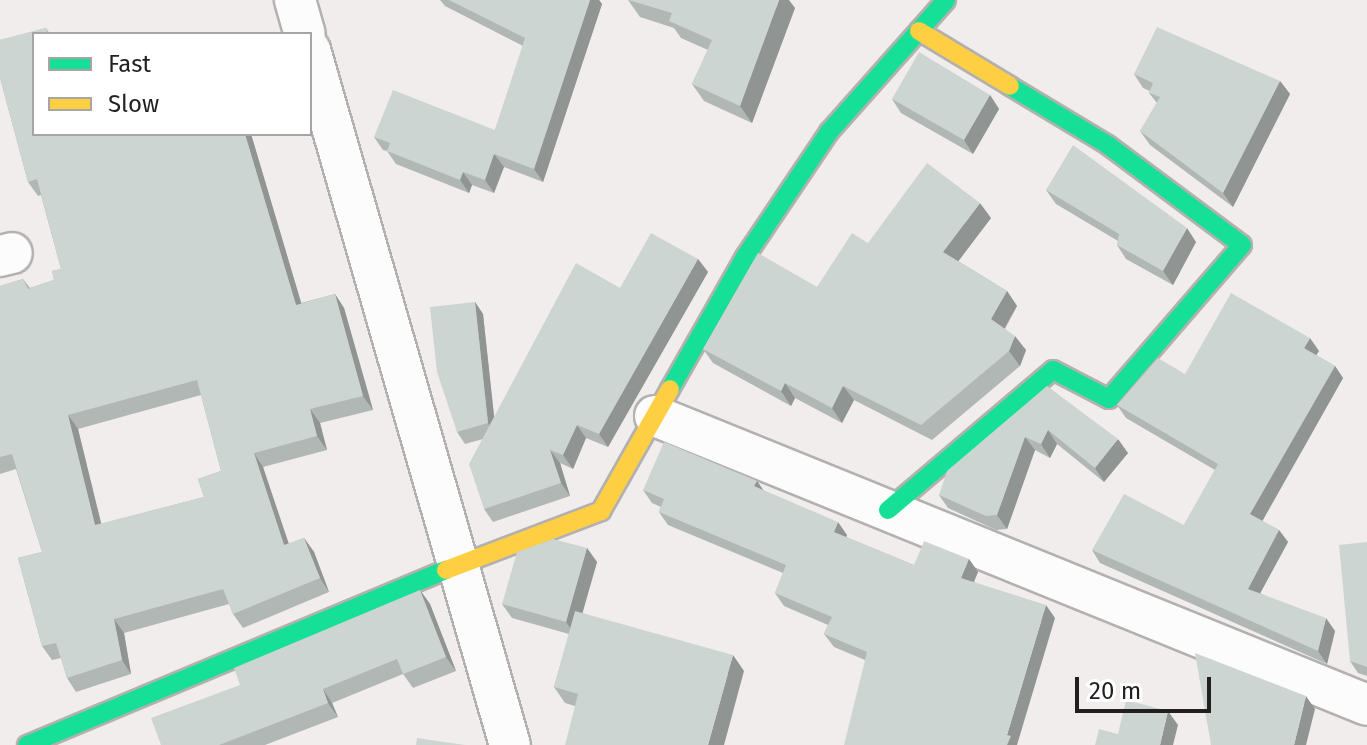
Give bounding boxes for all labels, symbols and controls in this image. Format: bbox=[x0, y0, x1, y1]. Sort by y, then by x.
legend bbox=[32, 32, 312, 136]
text: Fast bbox=[108, 50, 151, 78]
text: Slow bbox=[108, 90, 159, 118]
scale bar bbox=[1079, 661, 1215, 711]
text: 20 m bbox=[1089, 677, 1141, 705]

